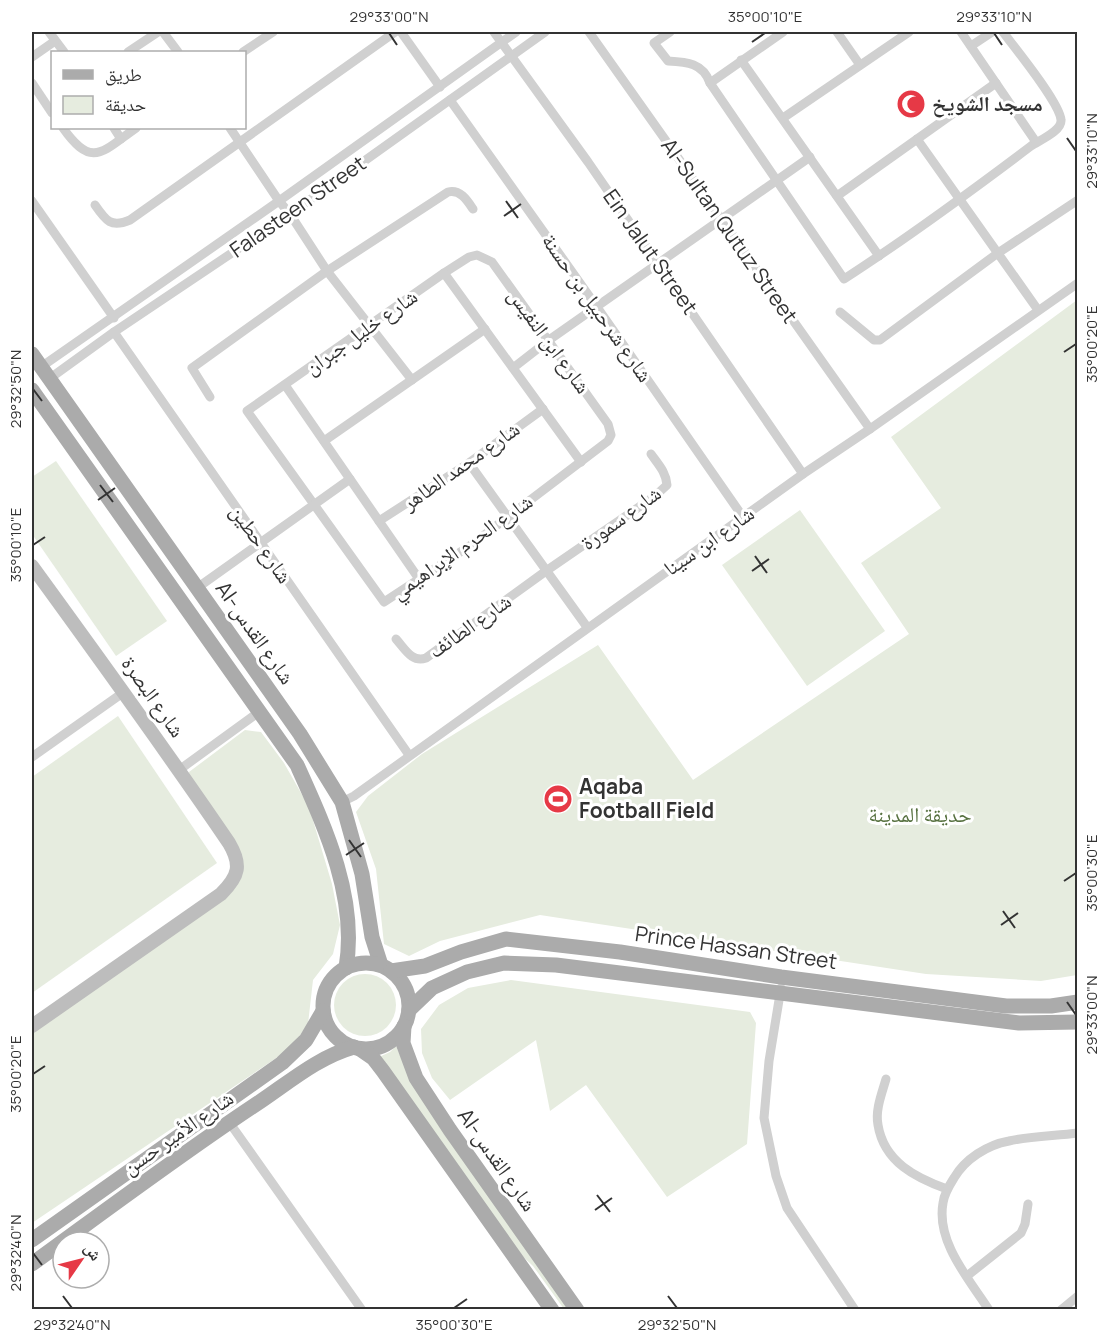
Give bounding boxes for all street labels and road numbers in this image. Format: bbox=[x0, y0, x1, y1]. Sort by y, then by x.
street label: Al-Sultan Qutuz Street bbox=[655, 132, 804, 328]
street label: Falasteen Street bbox=[224, 149, 371, 264]
street label: Ein Jalut Street bbox=[597, 183, 704, 320]
street label: شارع شرحبيل بن حسنة bbox=[536, 228, 660, 387]
street label: شارع خليل جبران bbox=[298, 282, 423, 381]
street label: شارع ابن النفيس bbox=[502, 282, 598, 399]
street label: شارع محمد الطاهر bbox=[395, 414, 525, 517]
street label: شارع سمورة bbox=[575, 478, 666, 556]
street label: شارع الحرم الإبراهيمي bbox=[385, 487, 540, 608]
street label: شارع حطين bbox=[224, 498, 299, 589]
street label: شارع ابن سينا bbox=[658, 499, 759, 582]
street label: Al-شارع القدس bbox=[210, 575, 302, 690]
street label: شارع الطائف bbox=[422, 586, 516, 664]
street label: شارع البصرة bbox=[116, 650, 192, 743]
street label: Prince Hassan Street bbox=[633, 919, 839, 975]
street label: شارع الأمير حسن bbox=[116, 1084, 238, 1181]
street label: Al-شارع القدس bbox=[452, 1102, 544, 1217]

